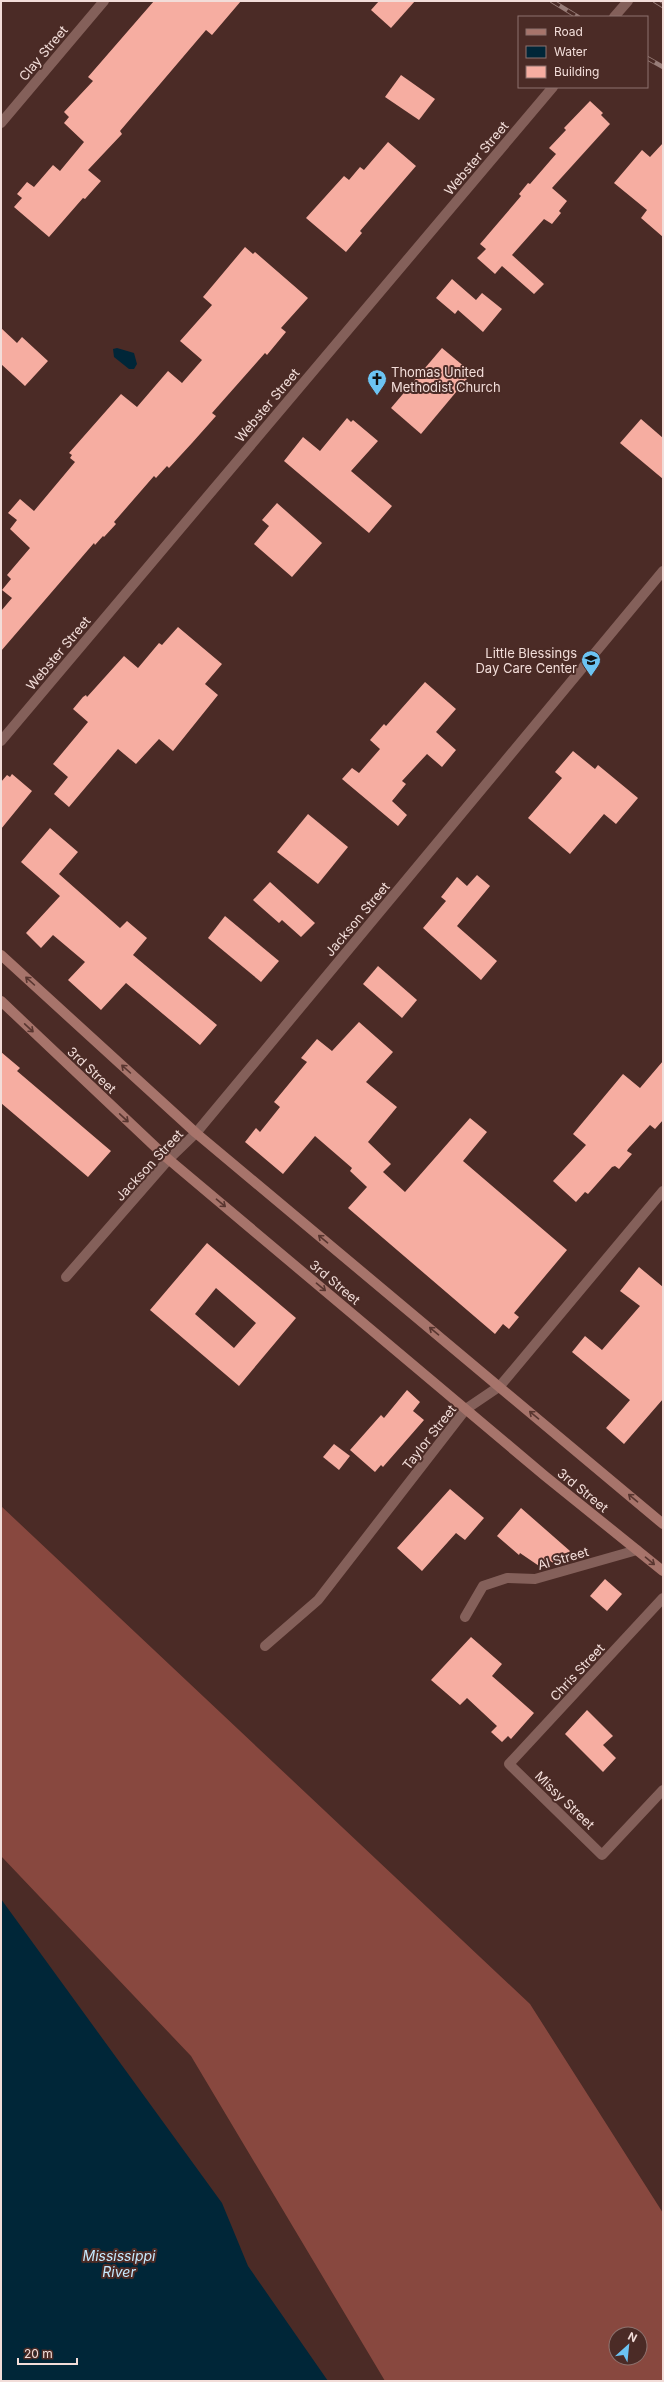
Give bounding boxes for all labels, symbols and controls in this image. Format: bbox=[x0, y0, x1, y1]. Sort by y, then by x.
legend bbox=[518, 16, 648, 88]
street label: Clay Street bbox=[15, 22, 71, 84]
text: Road bbox=[554, 24, 583, 39]
text: Water bbox=[554, 44, 588, 59]
text: Building bbox=[554, 64, 599, 79]
street label: Webster Street bbox=[440, 118, 512, 198]
place label: Thomas United Methodist Church bbox=[391, 364, 501, 395]
street label: Webster Street bbox=[231, 365, 303, 445]
church icon: Thomas United Methodist Church bbox=[366, 368, 388, 396]
street label: Webster Street bbox=[22, 613, 94, 693]
place label: Little Blessings Day Care Center bbox=[475, 645, 577, 676]
school or university icon: Little Blessings Day Care Center bbox=[580, 649, 602, 677]
street label: Jackson Street bbox=[321, 879, 393, 959]
one-way arrow bbox=[25, 977, 35, 986]
one-way arrow bbox=[24, 1023, 34, 1033]
street label: 3rd Street bbox=[64, 1043, 120, 1097]
one-way arrow bbox=[121, 1064, 131, 1074]
one-way arrow bbox=[119, 1113, 129, 1122]
street label: Jackson Street bbox=[112, 1126, 186, 1204]
one-way arrow bbox=[216, 1198, 227, 1207]
one-way arrow bbox=[318, 1235, 329, 1244]
street label: 3rd Street bbox=[306, 1256, 364, 1308]
one-way arrow bbox=[315, 1282, 326, 1291]
one-way arrow bbox=[429, 1327, 439, 1336]
street label: Taylor Street bbox=[399, 1401, 459, 1473]
one-way arrow bbox=[528, 1410, 539, 1419]
street label: 3rd Street bbox=[554, 1465, 612, 1515]
one-way arrow bbox=[628, 1494, 638, 1503]
street label: Al Street bbox=[536, 1543, 590, 1573]
one-way arrow bbox=[645, 1556, 655, 1565]
street label: Chris Street bbox=[546, 1640, 608, 1704]
street label: Missy Street bbox=[532, 1768, 598, 1832]
water label: Mississippi River bbox=[83, 2247, 156, 2280]
north arrow bbox=[608, 2326, 648, 2366]
text: N bbox=[626, 2329, 639, 2345]
scale bar bbox=[18, 2340, 77, 2366]
text: 20 m bbox=[24, 2346, 53, 2361]

